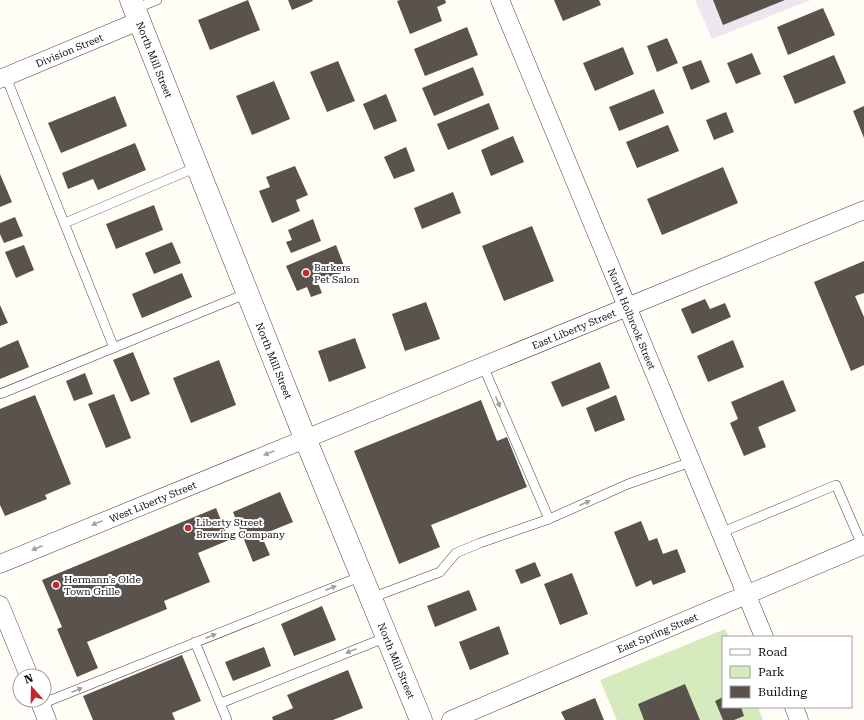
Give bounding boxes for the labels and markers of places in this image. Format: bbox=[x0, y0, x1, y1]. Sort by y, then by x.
place label: Barkers Pet Salon bbox=[314, 262, 360, 285]
marker: Barkers Pet Salon bbox=[301, 268, 311, 278]
place label: Liberty Street Brewing Company bbox=[196, 517, 285, 540]
marker: Liberty Street Brewing Company bbox=[183, 523, 193, 533]
place label: Hermann's Olde Town Grille bbox=[64, 574, 142, 597]
marker: Hermann's Olde Town Grille bbox=[51, 580, 61, 590]

